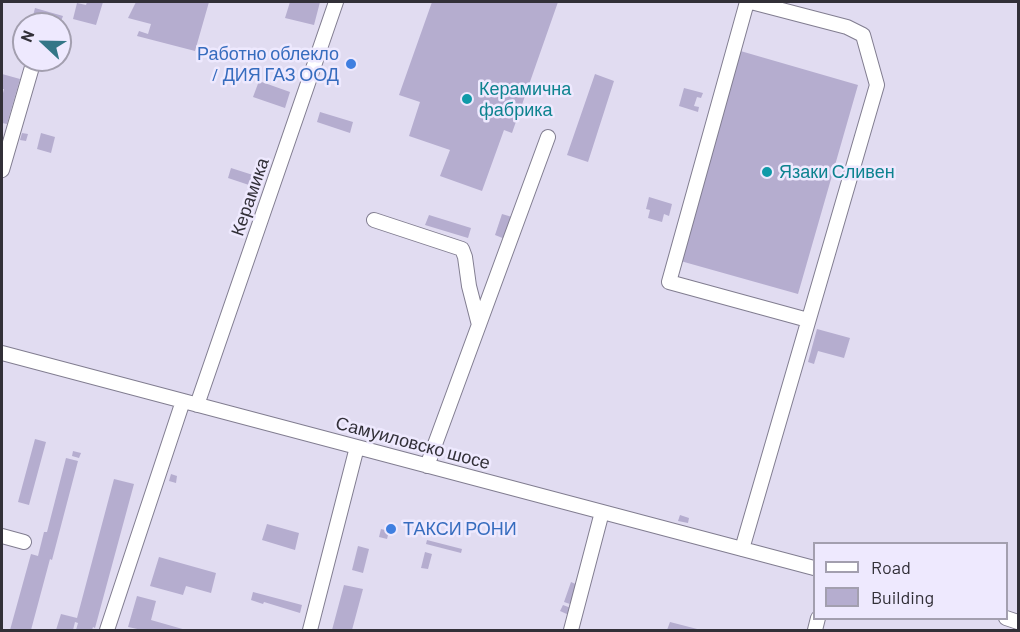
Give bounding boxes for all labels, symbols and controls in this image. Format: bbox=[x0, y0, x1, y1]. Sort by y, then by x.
north arrow bbox=[12, 12, 72, 72]
text: N bbox=[16, 27, 37, 44]
place label: Работно облекло / ДИЯ ГАЗ ООД bbox=[197, 43, 339, 86]
marker: Работно облекло / ДИЯ ГАЗ ООД bbox=[344, 57, 358, 71]
place label: Керамична фабрика bbox=[479, 78, 571, 121]
marker: Керамична фабрика bbox=[460, 92, 474, 106]
street label: Керамика bbox=[227, 155, 273, 239]
place label: Язаки Сливен bbox=[779, 161, 895, 183]
marker: Язаки Сливен bbox=[760, 165, 774, 179]
street label: Самуиловско шосе bbox=[333, 412, 493, 474]
place label: ТАКСИ РОНИ bbox=[403, 518, 517, 540]
marker: ТАКСИ РОНИ bbox=[384, 522, 398, 536]
legend bbox=[813, 542, 1008, 620]
text: Road bbox=[871, 556, 911, 578]
text: Building bbox=[871, 586, 934, 608]

